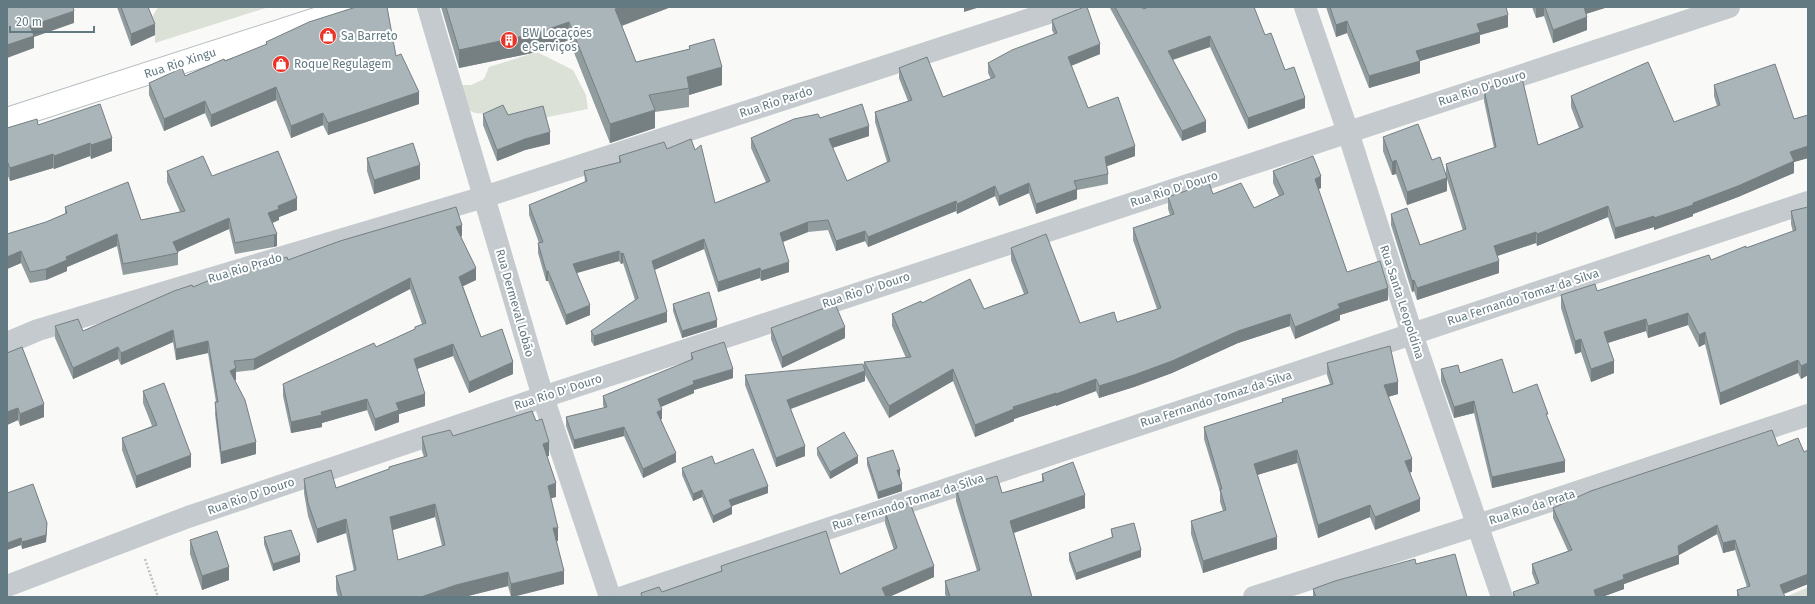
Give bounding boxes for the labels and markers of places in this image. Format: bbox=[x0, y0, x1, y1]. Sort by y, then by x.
shop icon: Sa Barreto bbox=[318, 26, 338, 46]
place label: BW Locações e Serviços bbox=[522, 26, 592, 54]
place label: Sa Barreto bbox=[341, 29, 398, 43]
building icon: BW Locações e Serviços bbox=[499, 30, 519, 50]
shop icon: Roque Regulagem bbox=[271, 54, 291, 74]
place label: Roque Regulagem bbox=[294, 57, 391, 71]

